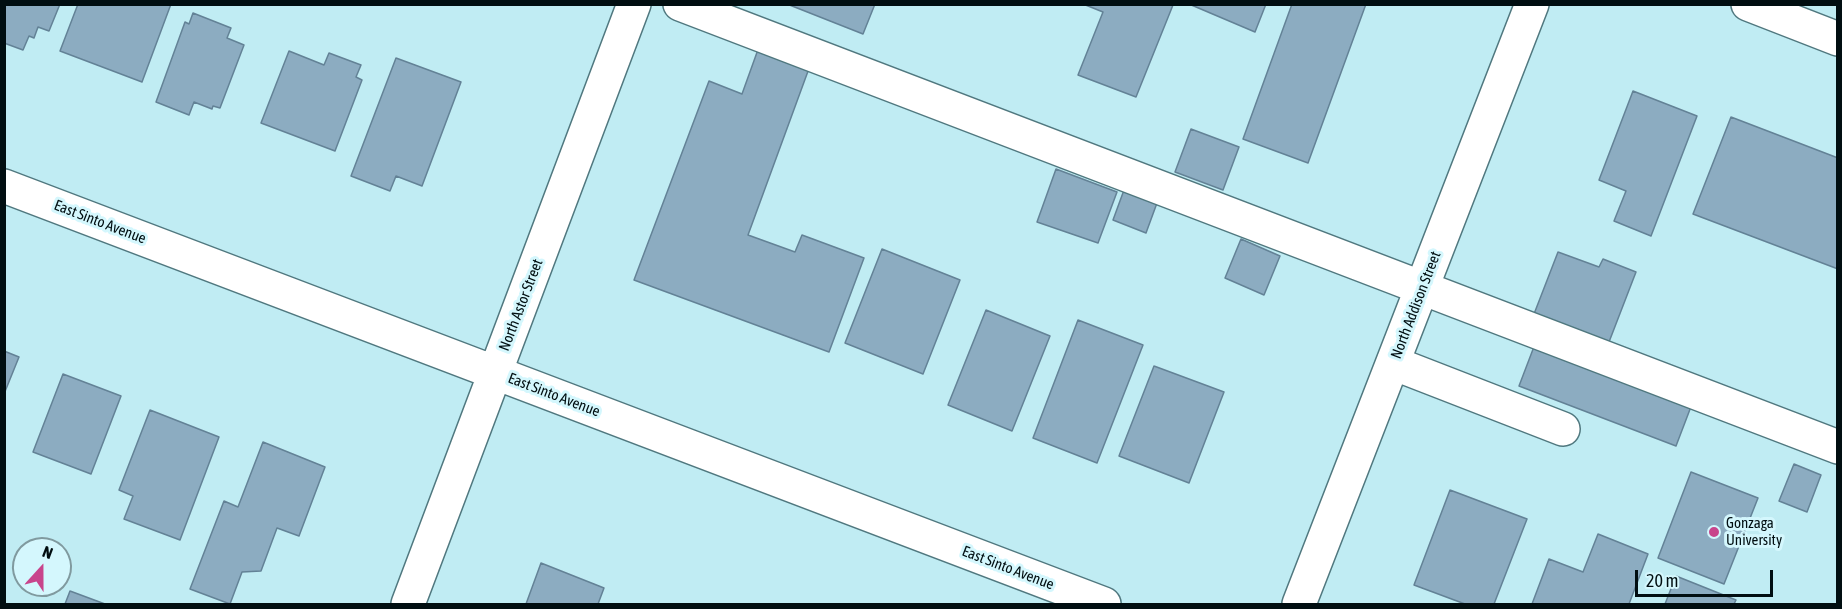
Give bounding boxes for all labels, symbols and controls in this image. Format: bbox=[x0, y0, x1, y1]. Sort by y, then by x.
street label: East Sinto Avenue bbox=[52, 196, 148, 248]
street label: North Addison Street bbox=[1387, 249, 1445, 361]
street label: North Astor Street bbox=[495, 256, 547, 354]
street label: East Sinto Avenue bbox=[506, 369, 602, 421]
place label: Gonzaga University bbox=[1726, 514, 1782, 549]
marker: Gonzaga University bbox=[1707, 525, 1721, 539]
north arrow bbox=[12, 537, 72, 597]
text: N bbox=[40, 542, 55, 562]
street label: East Sinto Avenue bbox=[960, 542, 1056, 594]
scale bar bbox=[1638, 558, 1776, 596]
text: 20 m bbox=[1646, 570, 1678, 591]

